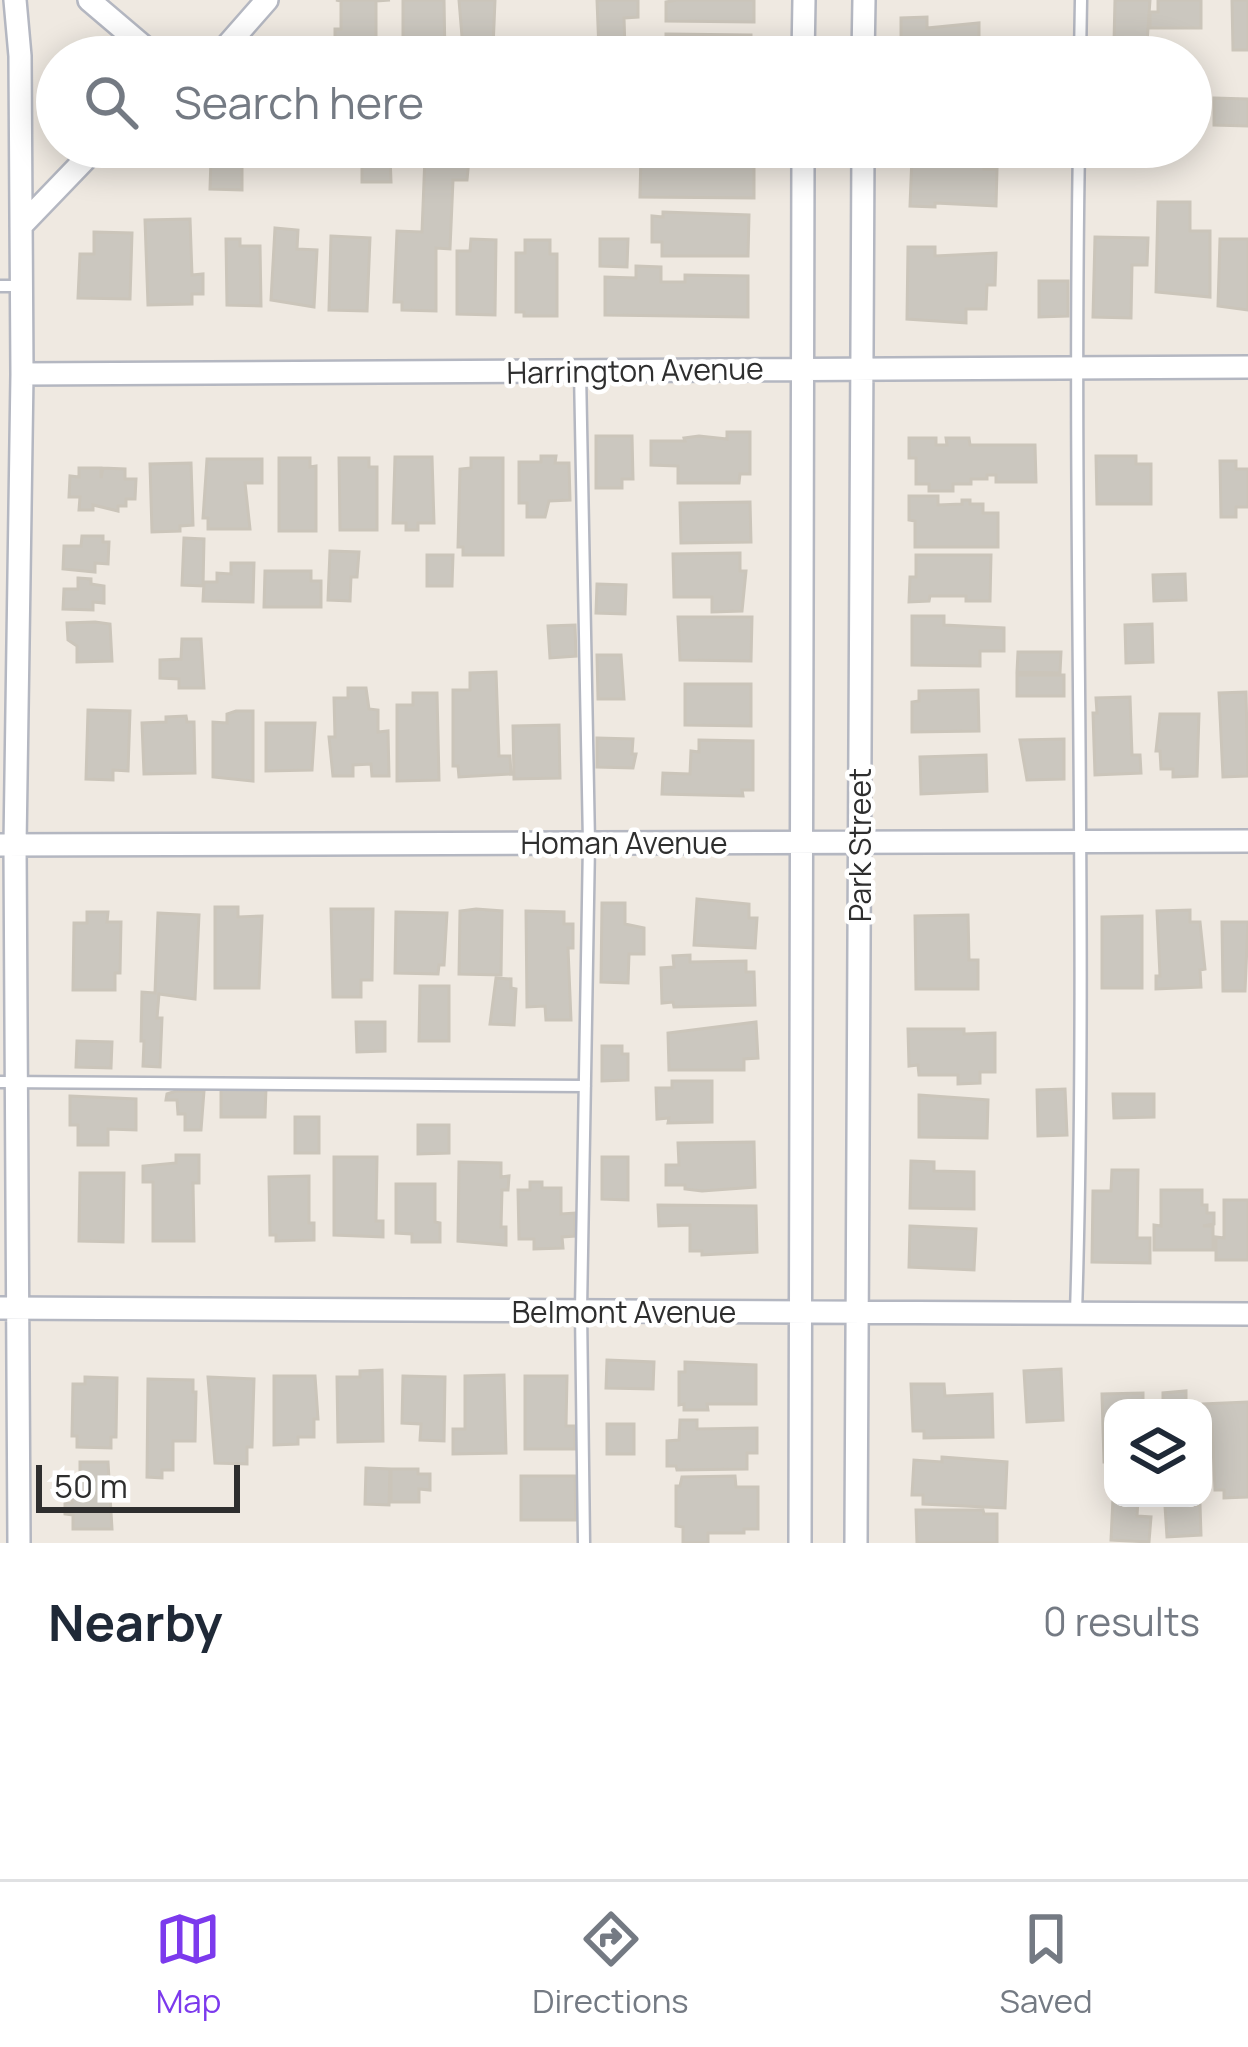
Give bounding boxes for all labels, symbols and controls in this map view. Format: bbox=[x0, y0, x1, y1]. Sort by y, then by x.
search box bbox=[36, 36, 1212, 168]
icon: search bbox=[78, 69, 144, 135]
text: Search here bbox=[174, 71, 424, 133]
street label: Harrington Avenue bbox=[506, 347, 764, 393]
street label: Park Street bbox=[839, 768, 880, 922]
street label: Homan Avenue bbox=[521, 822, 727, 863]
street label: Belmont Avenue bbox=[512, 1291, 736, 1332]
map controls bbox=[1104, 1399, 1212, 1507]
button: layers bbox=[1104, 1399, 1212, 1507]
scale bar bbox=[36, 1459, 240, 1512]
text: 50 m bbox=[54, 1463, 128, 1508]
text: Nearby bbox=[48, 1587, 223, 1656]
text: 0 results bbox=[1043, 1594, 1200, 1648]
tab: Map bbox=[155, 1906, 221, 2023]
tab: Directions bbox=[532, 1906, 689, 2023]
tab: Saved bbox=[1000, 1906, 1093, 2023]

